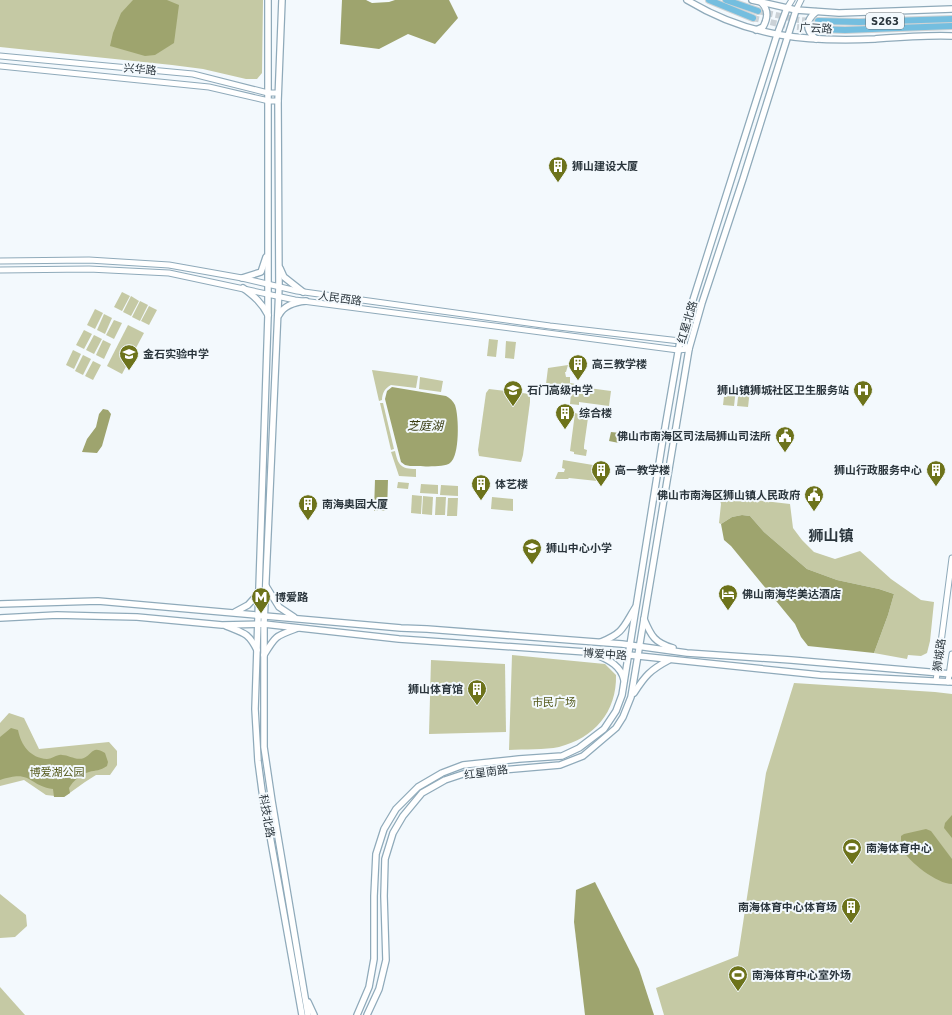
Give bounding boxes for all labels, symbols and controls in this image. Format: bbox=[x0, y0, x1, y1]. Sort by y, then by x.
road number: S263 bbox=[866, 13, 904, 29]
street label: 广云路 bbox=[799, 21, 833, 36]
street label: 兴华路 bbox=[123, 62, 157, 77]
building icon: 狮山建设大厦 bbox=[547, 155, 569, 183]
place label: 狮山建设大厦 bbox=[572, 160, 638, 173]
street label: 人民西路 bbox=[317, 289, 363, 308]
street label: 红星北路 bbox=[675, 299, 700, 345]
school or university icon: 金石实验中学 bbox=[118, 343, 140, 371]
place label: 金石实验中学 bbox=[143, 348, 209, 361]
building icon: 高三教学楼 bbox=[567, 353, 589, 381]
place label: 高三教学楼 bbox=[592, 358, 647, 371]
school or university icon: 石门高级中学 bbox=[502, 379, 524, 407]
hospital icon: 狮山镇狮城社区卫生服务站 bbox=[852, 379, 874, 407]
place label: 石门高级中学 bbox=[527, 384, 593, 397]
place label: 狮山镇狮城社区卫生服务站 bbox=[717, 384, 849, 397]
building icon: 综合楼 bbox=[554, 402, 576, 430]
place label: 综合楼 bbox=[579, 407, 612, 420]
water label: 芝庭湖 bbox=[407, 419, 445, 433]
public building icon: 佛山市南海区司法局狮山司法所 bbox=[774, 425, 796, 453]
place label: 佛山市南海区司法局狮山司法所 bbox=[617, 430, 771, 443]
building icon: 高一教学楼 bbox=[590, 459, 612, 487]
building icon: 狮山行政服务中心 bbox=[925, 459, 947, 487]
place label: 高一教学楼 bbox=[615, 464, 670, 477]
place label: 狮山行政服务中心 bbox=[834, 464, 922, 477]
building icon: 体艺楼 bbox=[470, 473, 492, 501]
place label: 体艺楼 bbox=[495, 478, 528, 491]
public building icon: 佛山市南海区狮山镇人民政府 bbox=[803, 484, 825, 512]
place label: 佛山市南海区狮山镇人民政府 bbox=[657, 489, 800, 502]
building icon: 南海奥园大厦 bbox=[297, 493, 319, 521]
place label: 南海奥园大厦 bbox=[322, 498, 388, 511]
district label: 狮山镇 bbox=[808, 527, 854, 545]
school or university icon: 狮山中心小学 bbox=[521, 537, 543, 565]
place label: 狮山中心小学 bbox=[546, 542, 612, 555]
hotel icon: 佛山南海华美达酒店 bbox=[717, 583, 739, 611]
metro station icon: 博爱路 bbox=[250, 586, 272, 614]
place label: 佛山南海华美达酒店 bbox=[742, 588, 841, 601]
place label: 博爱路 bbox=[275, 591, 309, 604]
street label: 狮城路 bbox=[931, 638, 948, 672]
street label: 博爱中路 bbox=[583, 646, 627, 663]
building icon: 狮山体育馆 bbox=[466, 678, 488, 706]
place label: 狮山体育馆 bbox=[408, 683, 463, 696]
park label: 市民广场 bbox=[532, 696, 576, 709]
street label: 红星南路 bbox=[463, 763, 509, 782]
park label: 博爱湖公园 bbox=[30, 766, 85, 779]
street label: 科技北路 bbox=[256, 793, 277, 839]
sports icon: 南海体育中心 bbox=[841, 837, 863, 865]
place label: 南海体育中心 bbox=[866, 842, 932, 855]
building icon: 南海体育中心体育场 bbox=[840, 896, 862, 924]
place label: 南海体育中心体育场 bbox=[738, 901, 837, 914]
sports icon: 南海体育中心室外场 bbox=[727, 964, 749, 992]
place label: 南海体育中心室外场 bbox=[752, 969, 851, 982]

